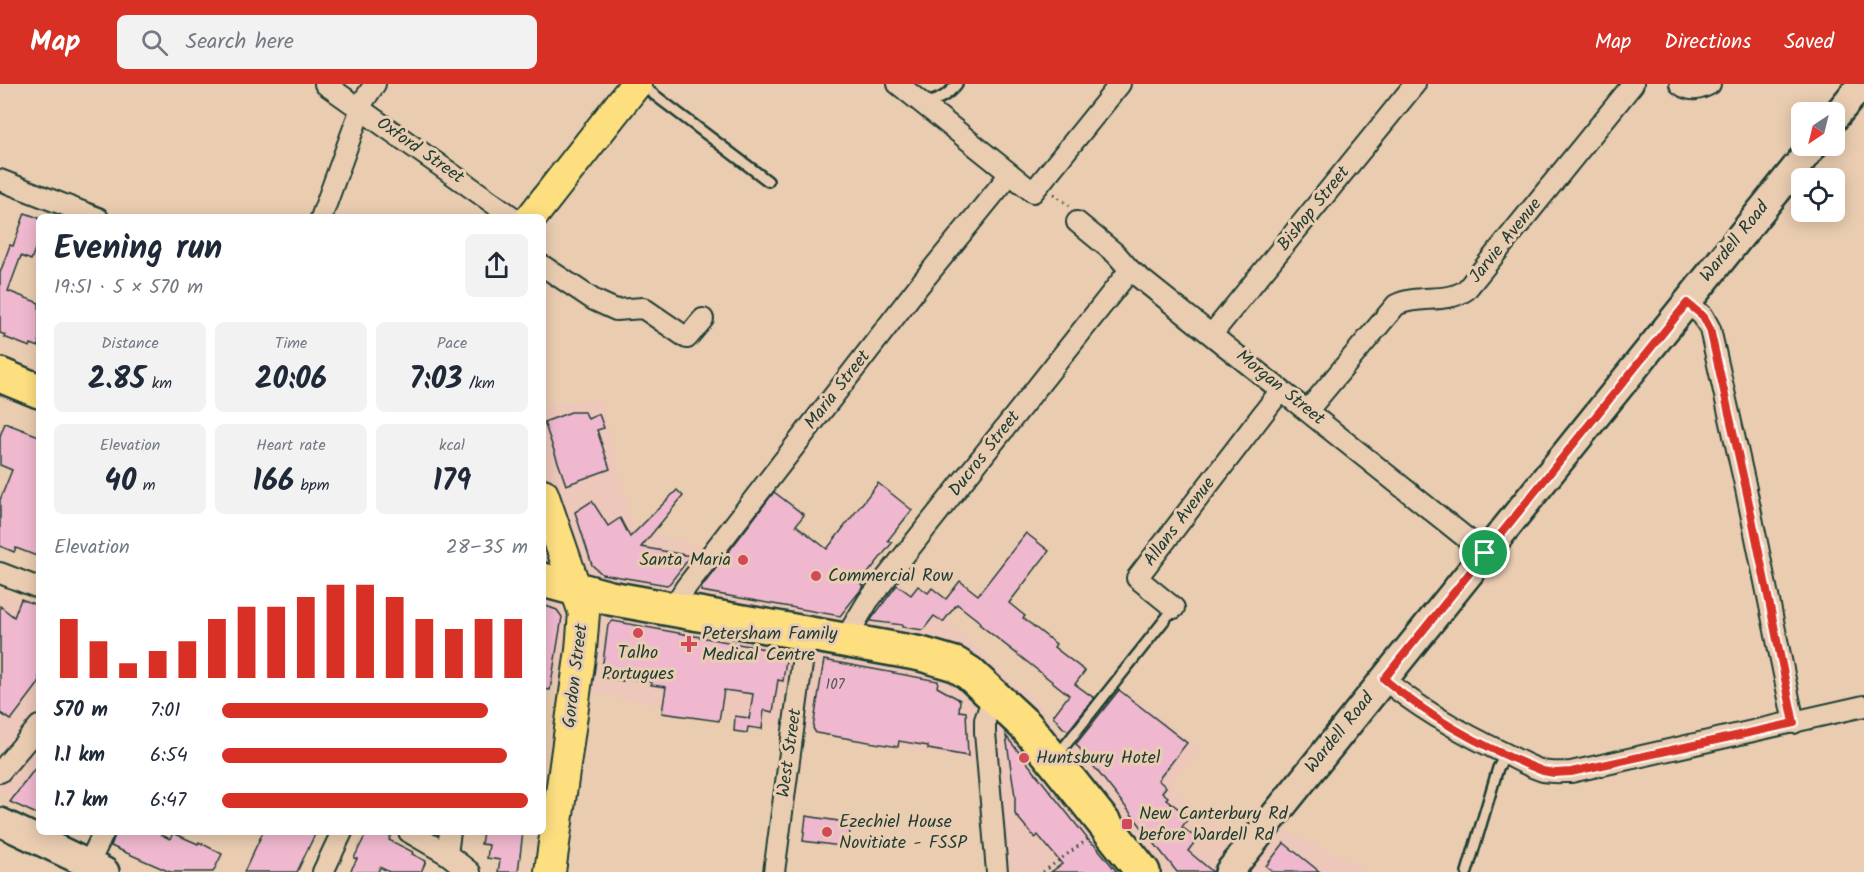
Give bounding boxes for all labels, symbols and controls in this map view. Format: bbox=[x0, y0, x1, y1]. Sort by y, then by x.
search box bbox=[117, 15, 537, 69]
text: Map bbox=[30, 20, 81, 65]
text: Search here bbox=[186, 25, 294, 60]
icon: search bbox=[138, 26, 171, 59]
text: Map bbox=[1595, 26, 1631, 59]
text: Directions bbox=[1664, 26, 1751, 59]
text: Saved bbox=[1784, 26, 1834, 59]
north arrow bbox=[1791, 102, 1845, 156]
map controls bbox=[1791, 102, 1845, 222]
street label: Oxford Street bbox=[370, 110, 471, 193]
street label: Bishop Street bbox=[1270, 159, 1358, 258]
button: locate bbox=[1791, 168, 1845, 222]
street label: Jarvie Avenue bbox=[1462, 192, 1550, 290]
street label: Wardell Road bbox=[1693, 194, 1778, 289]
text: Evening run bbox=[54, 223, 222, 276]
button: share bbox=[465, 234, 528, 297]
text: 19:51 · 5 × 570 m bbox=[54, 272, 203, 304]
text: Distance bbox=[101, 331, 159, 356]
text: Time bbox=[275, 331, 307, 356]
text: Pace bbox=[437, 331, 467, 356]
street label: Maria Street bbox=[798, 343, 879, 436]
street label: Morgan Street bbox=[1229, 343, 1332, 434]
text: 2.85 bbox=[88, 356, 145, 404]
text: 20:06 bbox=[255, 356, 327, 404]
text: 7:03 bbox=[409, 356, 463, 404]
text: km bbox=[145, 371, 172, 396]
text: /km bbox=[463, 371, 495, 396]
street label: Ducros Street bbox=[942, 404, 1029, 503]
text: Elevation bbox=[100, 433, 160, 458]
text: Heart rate bbox=[256, 433, 326, 458]
text: kcal bbox=[439, 433, 465, 458]
text: 40 bbox=[105, 458, 136, 506]
text: 166 bbox=[253, 458, 294, 506]
text: 179 bbox=[433, 458, 471, 506]
street label: Allans Avenue bbox=[1137, 471, 1223, 573]
text: m bbox=[136, 473, 155, 498]
text: bpm bbox=[294, 473, 329, 498]
pin bbox=[1459, 527, 1510, 578]
text: Elevation bbox=[54, 532, 130, 564]
text: 28–35 m bbox=[446, 532, 528, 564]
icon: arrive bbox=[1468, 536, 1501, 569]
place label: Santa Maria bbox=[639, 546, 731, 575]
marker: Santa Maria bbox=[736, 553, 750, 567]
place label: Commercial Row bbox=[828, 562, 954, 591]
marker: Commercial Row bbox=[809, 569, 823, 583]
place label: Petersham Family Medical Centre bbox=[702, 620, 838, 670]
street label: Gordon Street bbox=[555, 621, 597, 730]
marker: Talho Portugues bbox=[631, 626, 645, 640]
marker: Petersham Family Medical Centre bbox=[680, 635, 698, 653]
place label: Talho Portugues bbox=[602, 639, 675, 689]
house number: 107 bbox=[825, 673, 846, 697]
street label: Wardell Road bbox=[1298, 685, 1383, 780]
text: 570 m bbox=[54, 695, 108, 727]
text: 7:01 bbox=[150, 695, 180, 727]
street label: West Street bbox=[769, 706, 811, 799]
text: 1.1 km bbox=[54, 740, 105, 772]
text: 6:54 bbox=[150, 740, 188, 772]
place label: Huntsbury Hotel bbox=[1036, 744, 1161, 773]
marker: Huntsbury Hotel bbox=[1017, 751, 1031, 765]
text: 1.7 km bbox=[54, 785, 108, 817]
text: 6:47 bbox=[150, 785, 186, 817]
place label: New Canterbury Rd before Wardell Rd bbox=[1139, 800, 1289, 850]
place label: Ezechiel House Novitiate - FSSP bbox=[839, 808, 968, 858]
marker: New Canterbury Rd before Wardell Rd bbox=[1120, 817, 1134, 831]
marker: Ezechiel House Novitiate - FSSP bbox=[820, 825, 834, 839]

